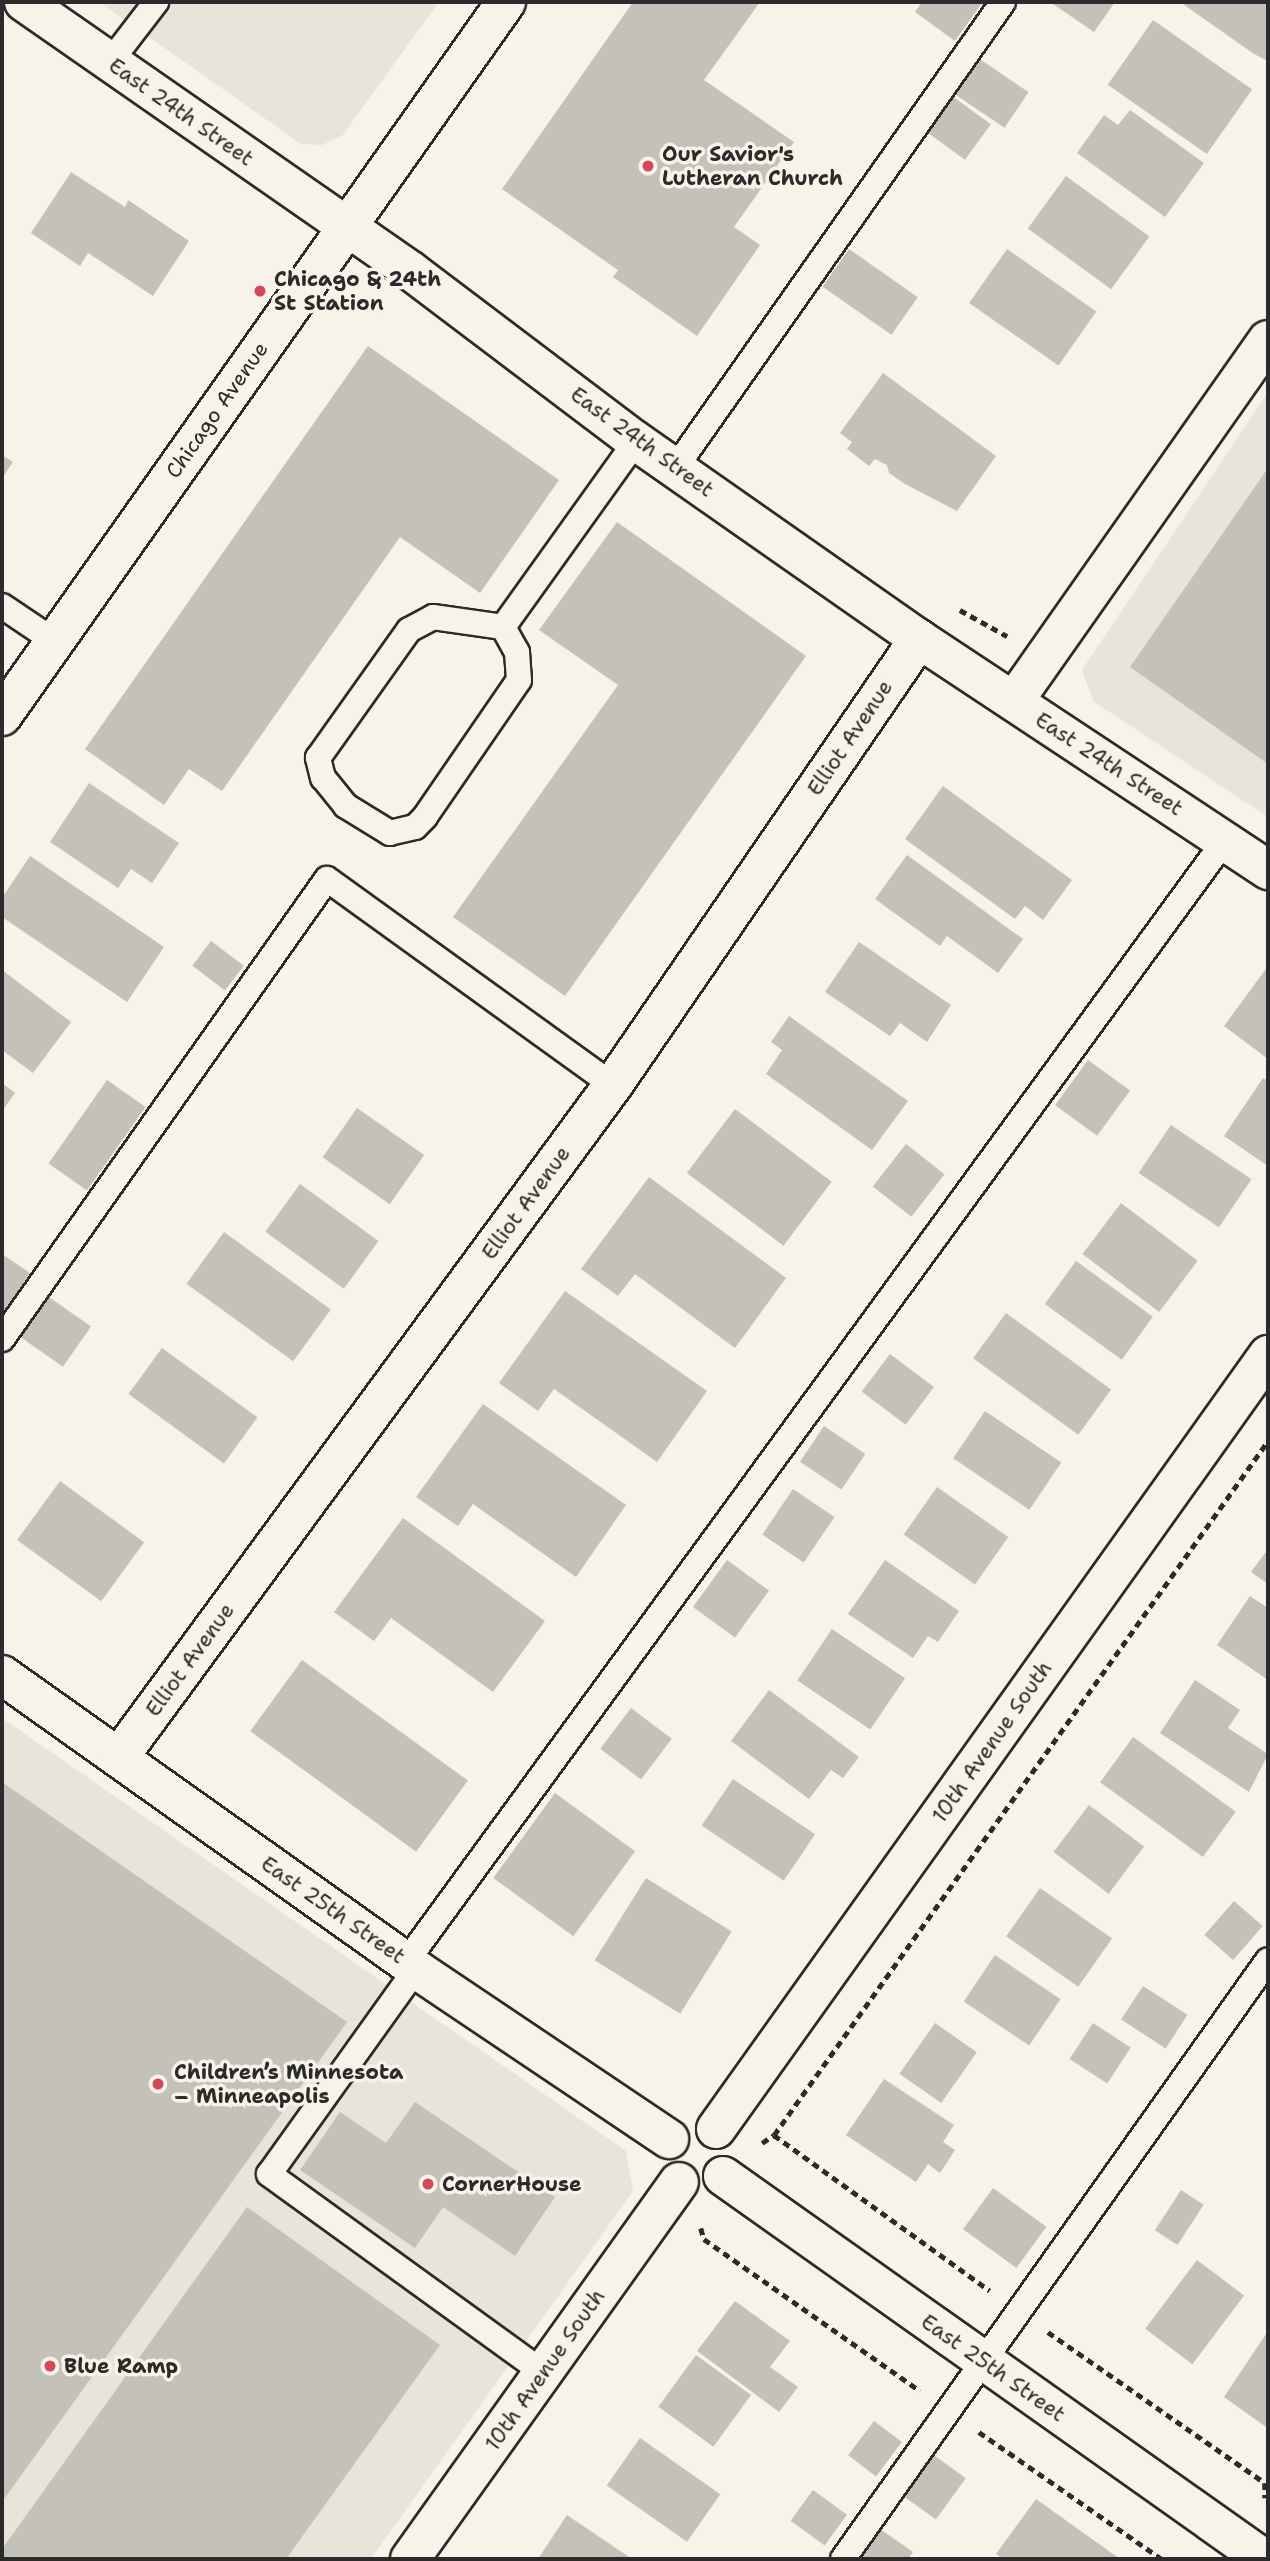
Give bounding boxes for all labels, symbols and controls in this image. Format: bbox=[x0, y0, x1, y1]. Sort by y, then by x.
street label: East 24th Street bbox=[104, 53, 258, 171]
place label: Our Savior's Lutheran Church bbox=[662, 141, 843, 191]
marker: Our Savior's Lutheran Church bbox=[640, 158, 656, 174]
place label: Chicago & 24th St Station bbox=[274, 266, 441, 316]
marker: Chicago & 24th St Station bbox=[252, 283, 268, 299]
street label: Chicago Avenue bbox=[161, 337, 273, 483]
street label: East 24th Street bbox=[565, 382, 719, 502]
street label: Elliot Avenue bbox=[802, 675, 898, 801]
street label: East 24th Street bbox=[1030, 707, 1188, 821]
street label: Elliot Avenue bbox=[476, 1141, 576, 1265]
street label: Elliot Avenue bbox=[140, 1598, 240, 1722]
street label: 10th Avenue South bbox=[927, 1656, 1057, 1828]
street label: East 25th Street bbox=[256, 1851, 410, 1969]
place label: Children’s Minnesota – Minneapolis bbox=[174, 2059, 403, 2109]
marker: Children’s Minnesota – Minneapolis bbox=[148, 2074, 168, 2094]
place label: CornerHouse bbox=[442, 2171, 582, 2197]
marker: CornerHouse bbox=[420, 2176, 436, 2192]
street label: 10th Avenue South bbox=[480, 2284, 610, 2456]
street label: East 25th Street bbox=[916, 2309, 1070, 2427]
place label: Blue Ramp bbox=[64, 2353, 178, 2379]
marker: Blue Ramp bbox=[42, 2358, 58, 2374]

